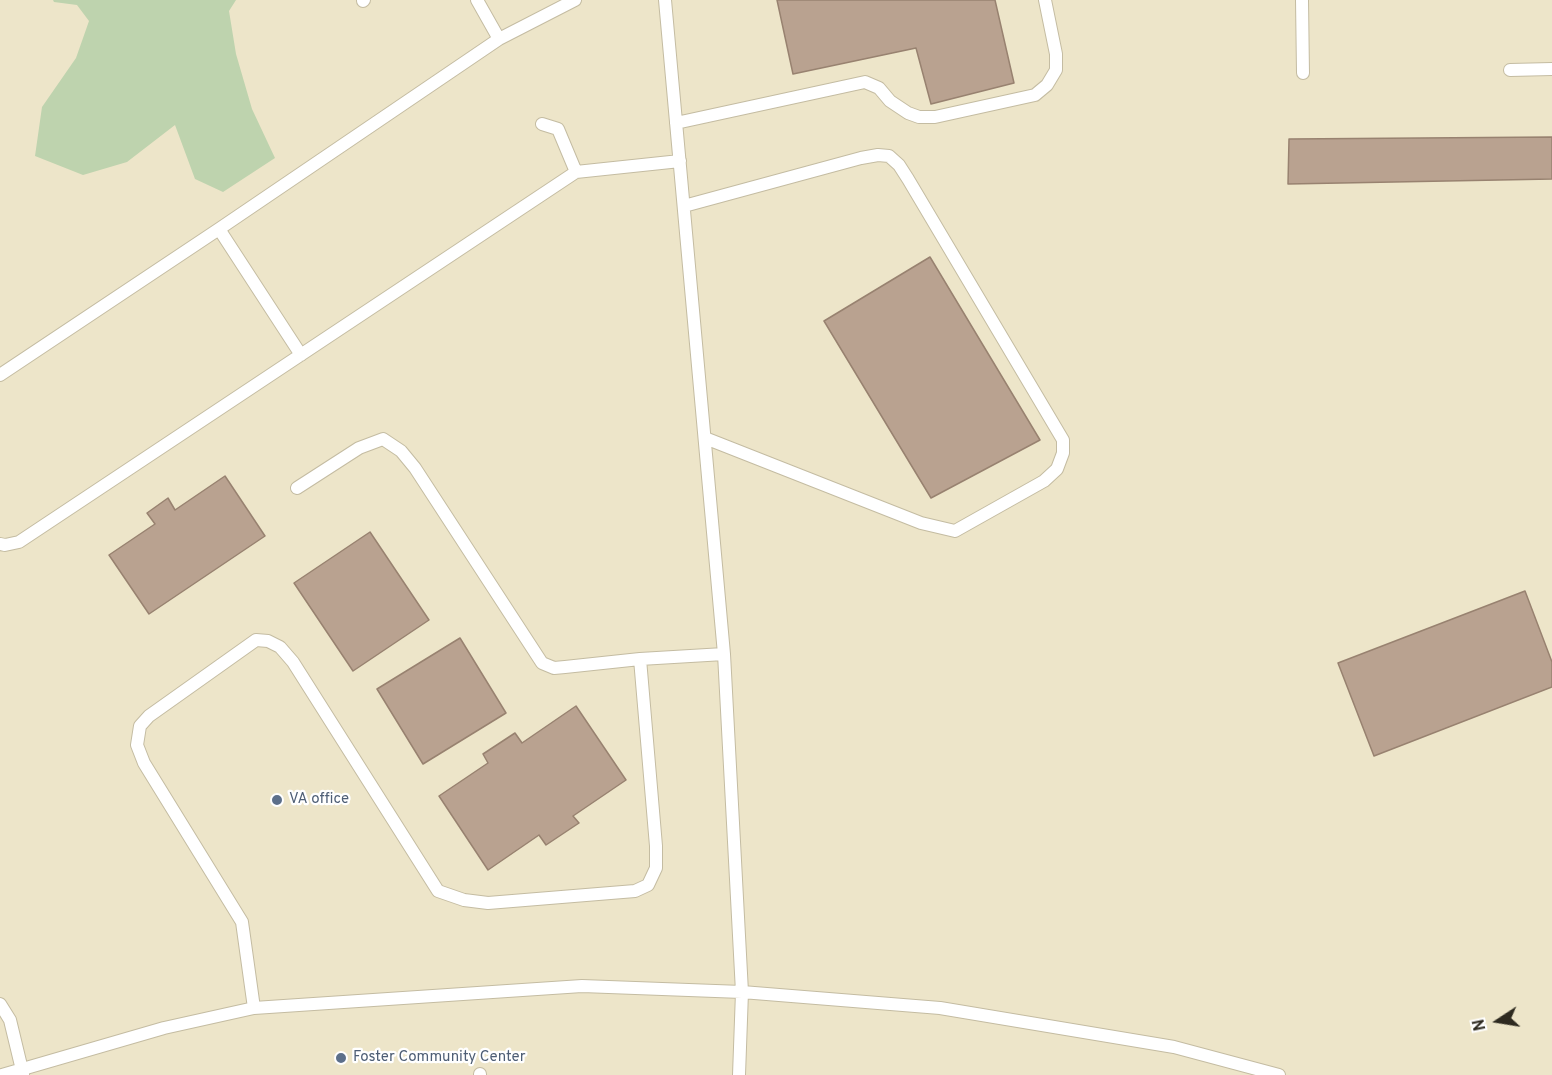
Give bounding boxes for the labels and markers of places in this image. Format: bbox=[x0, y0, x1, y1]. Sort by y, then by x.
place label: VA office bbox=[289, 791, 349, 809]
marker: VA office bbox=[270, 793, 284, 807]
place label: Foster Community Center bbox=[353, 1049, 526, 1067]
marker: Foster Community Center bbox=[334, 1051, 348, 1065]

